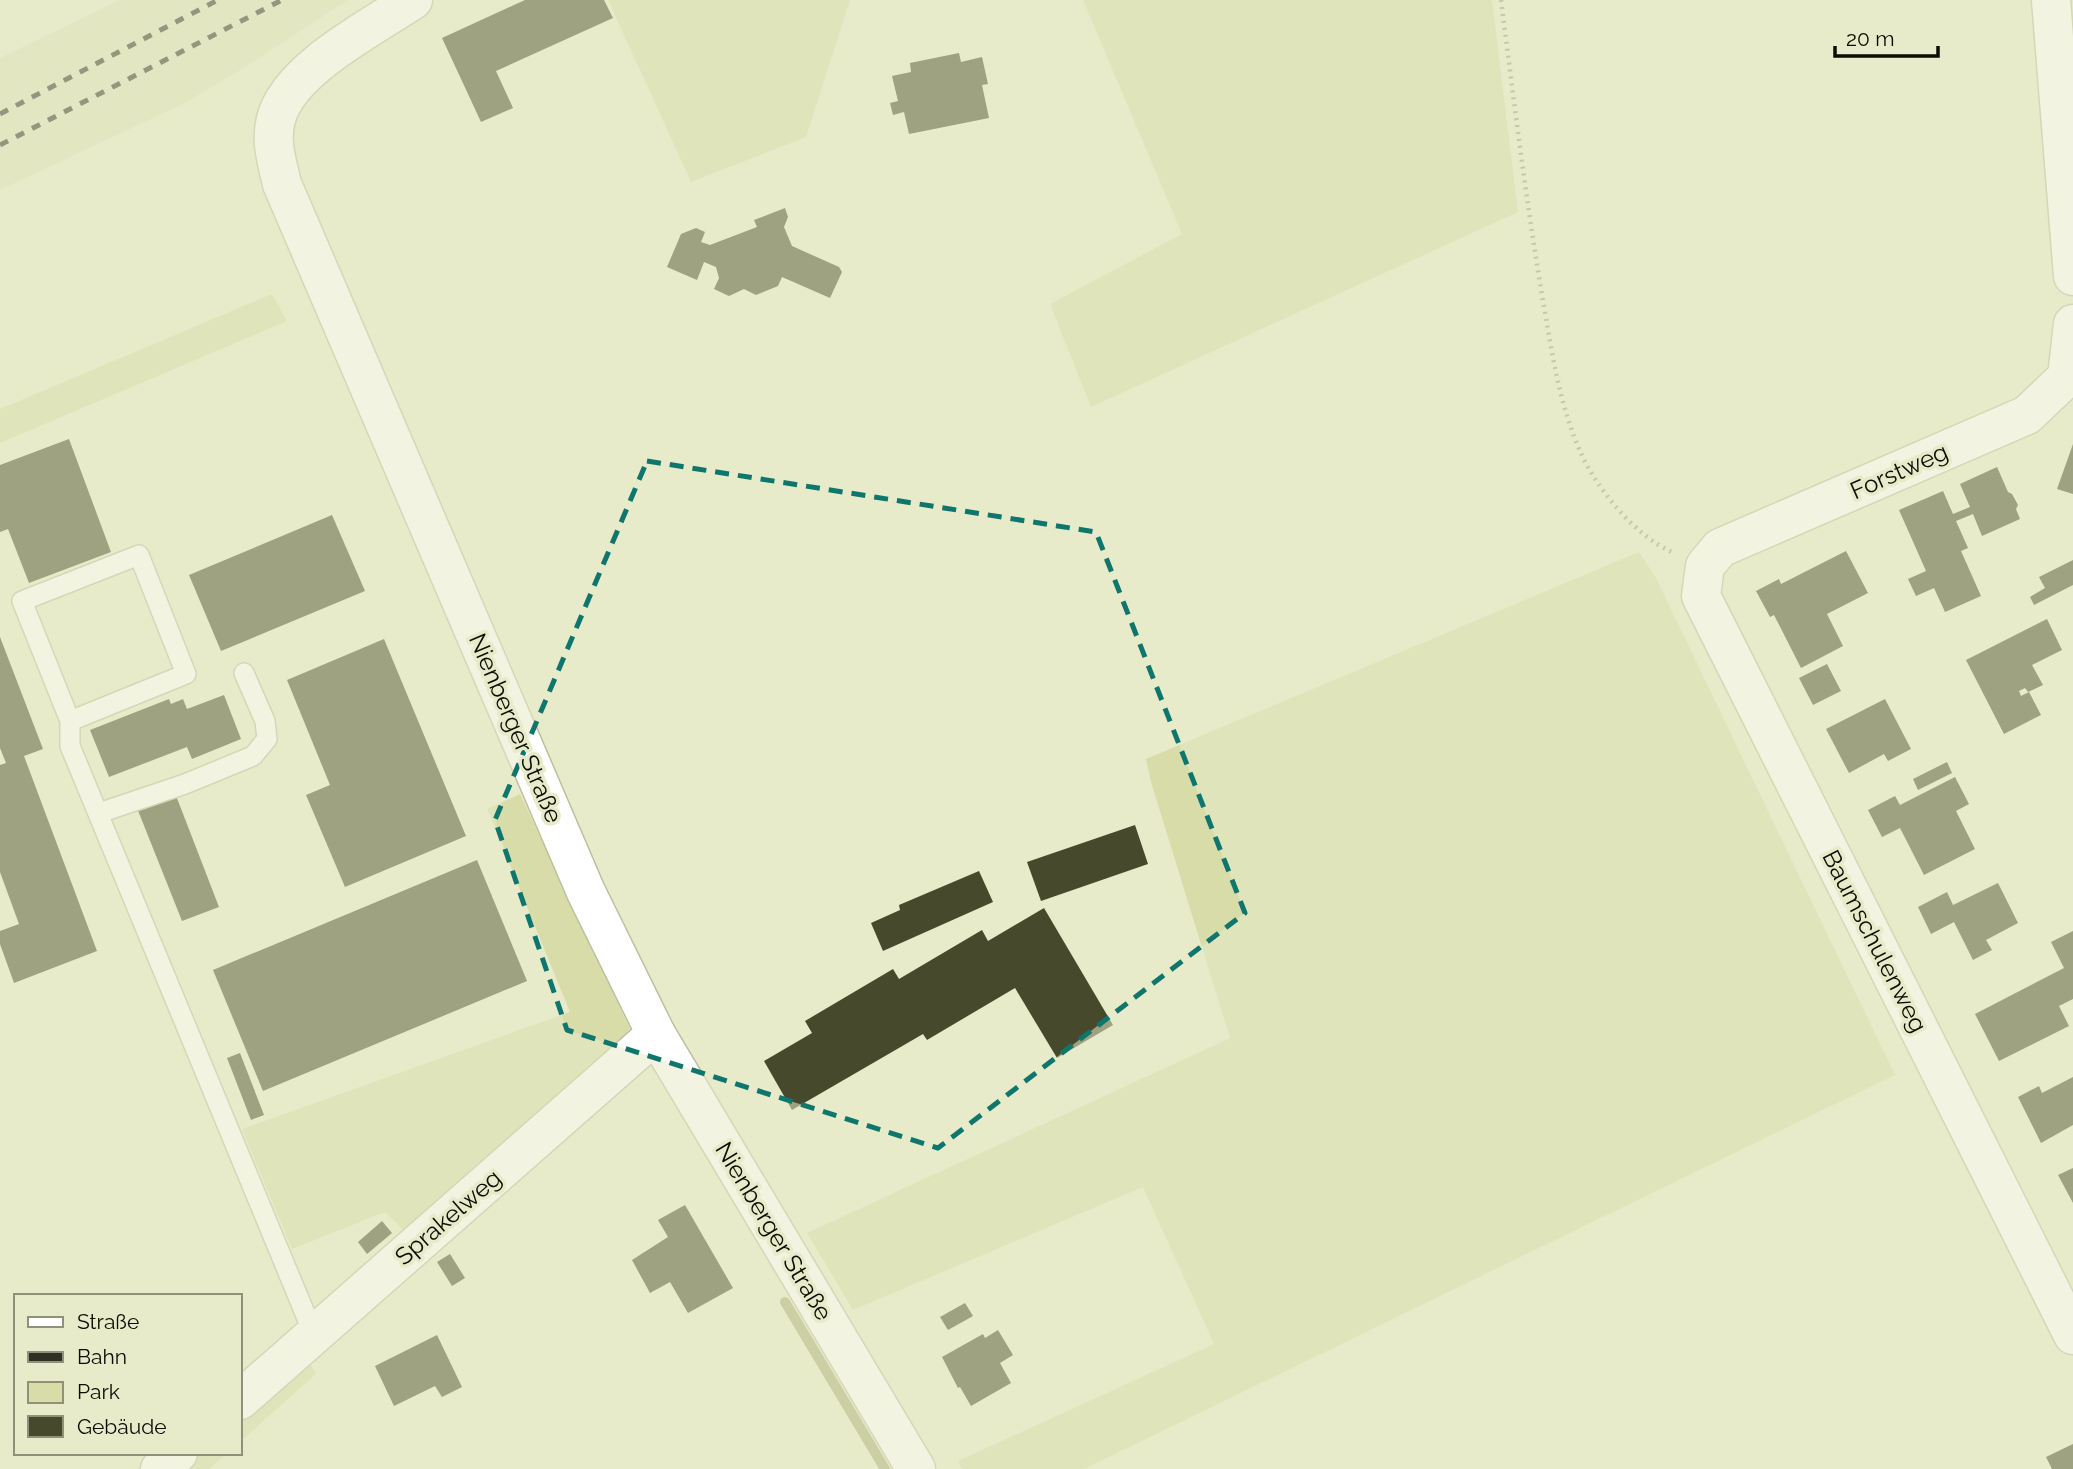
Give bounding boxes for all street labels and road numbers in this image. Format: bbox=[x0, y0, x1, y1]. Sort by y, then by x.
street label: Forstweg bbox=[1846, 437, 1952, 505]
street label: Nienberger Straße bbox=[463, 629, 569, 827]
street label: Baumschulenweg bbox=[1817, 845, 1933, 1037]
street label: Nienberger Straße bbox=[709, 1137, 839, 1325]
street label: Sprakelweg bbox=[389, 1163, 507, 1271]

